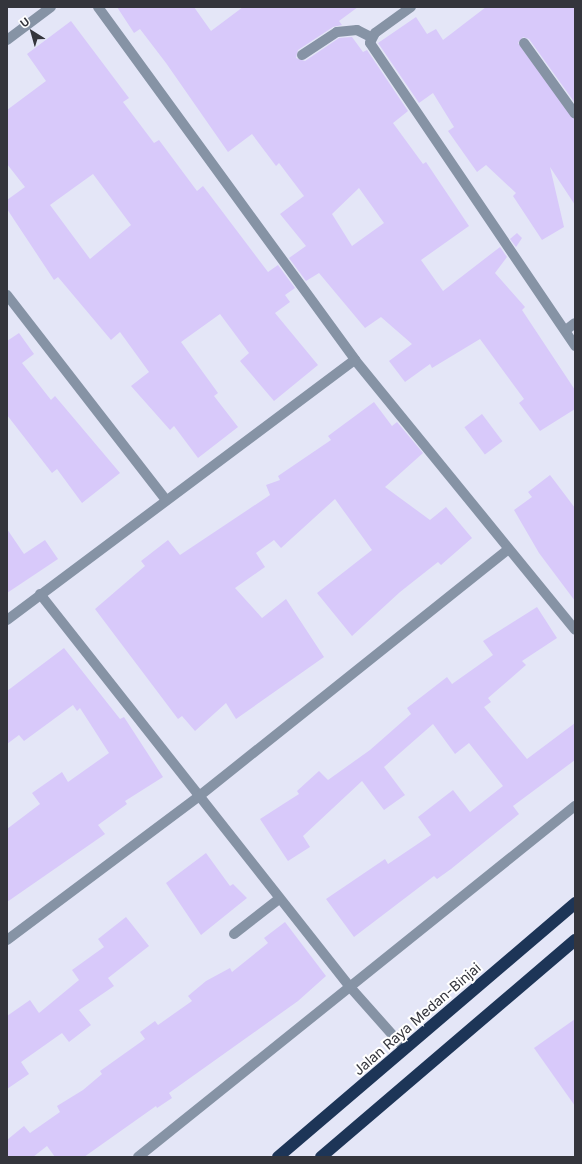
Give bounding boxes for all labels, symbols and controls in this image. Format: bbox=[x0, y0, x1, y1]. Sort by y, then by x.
north arrow bbox=[12, 12, 52, 52]
text: U bbox=[17, 14, 32, 30]
street label: Jalan Raya Medan-Binjai bbox=[350, 959, 484, 1079]

